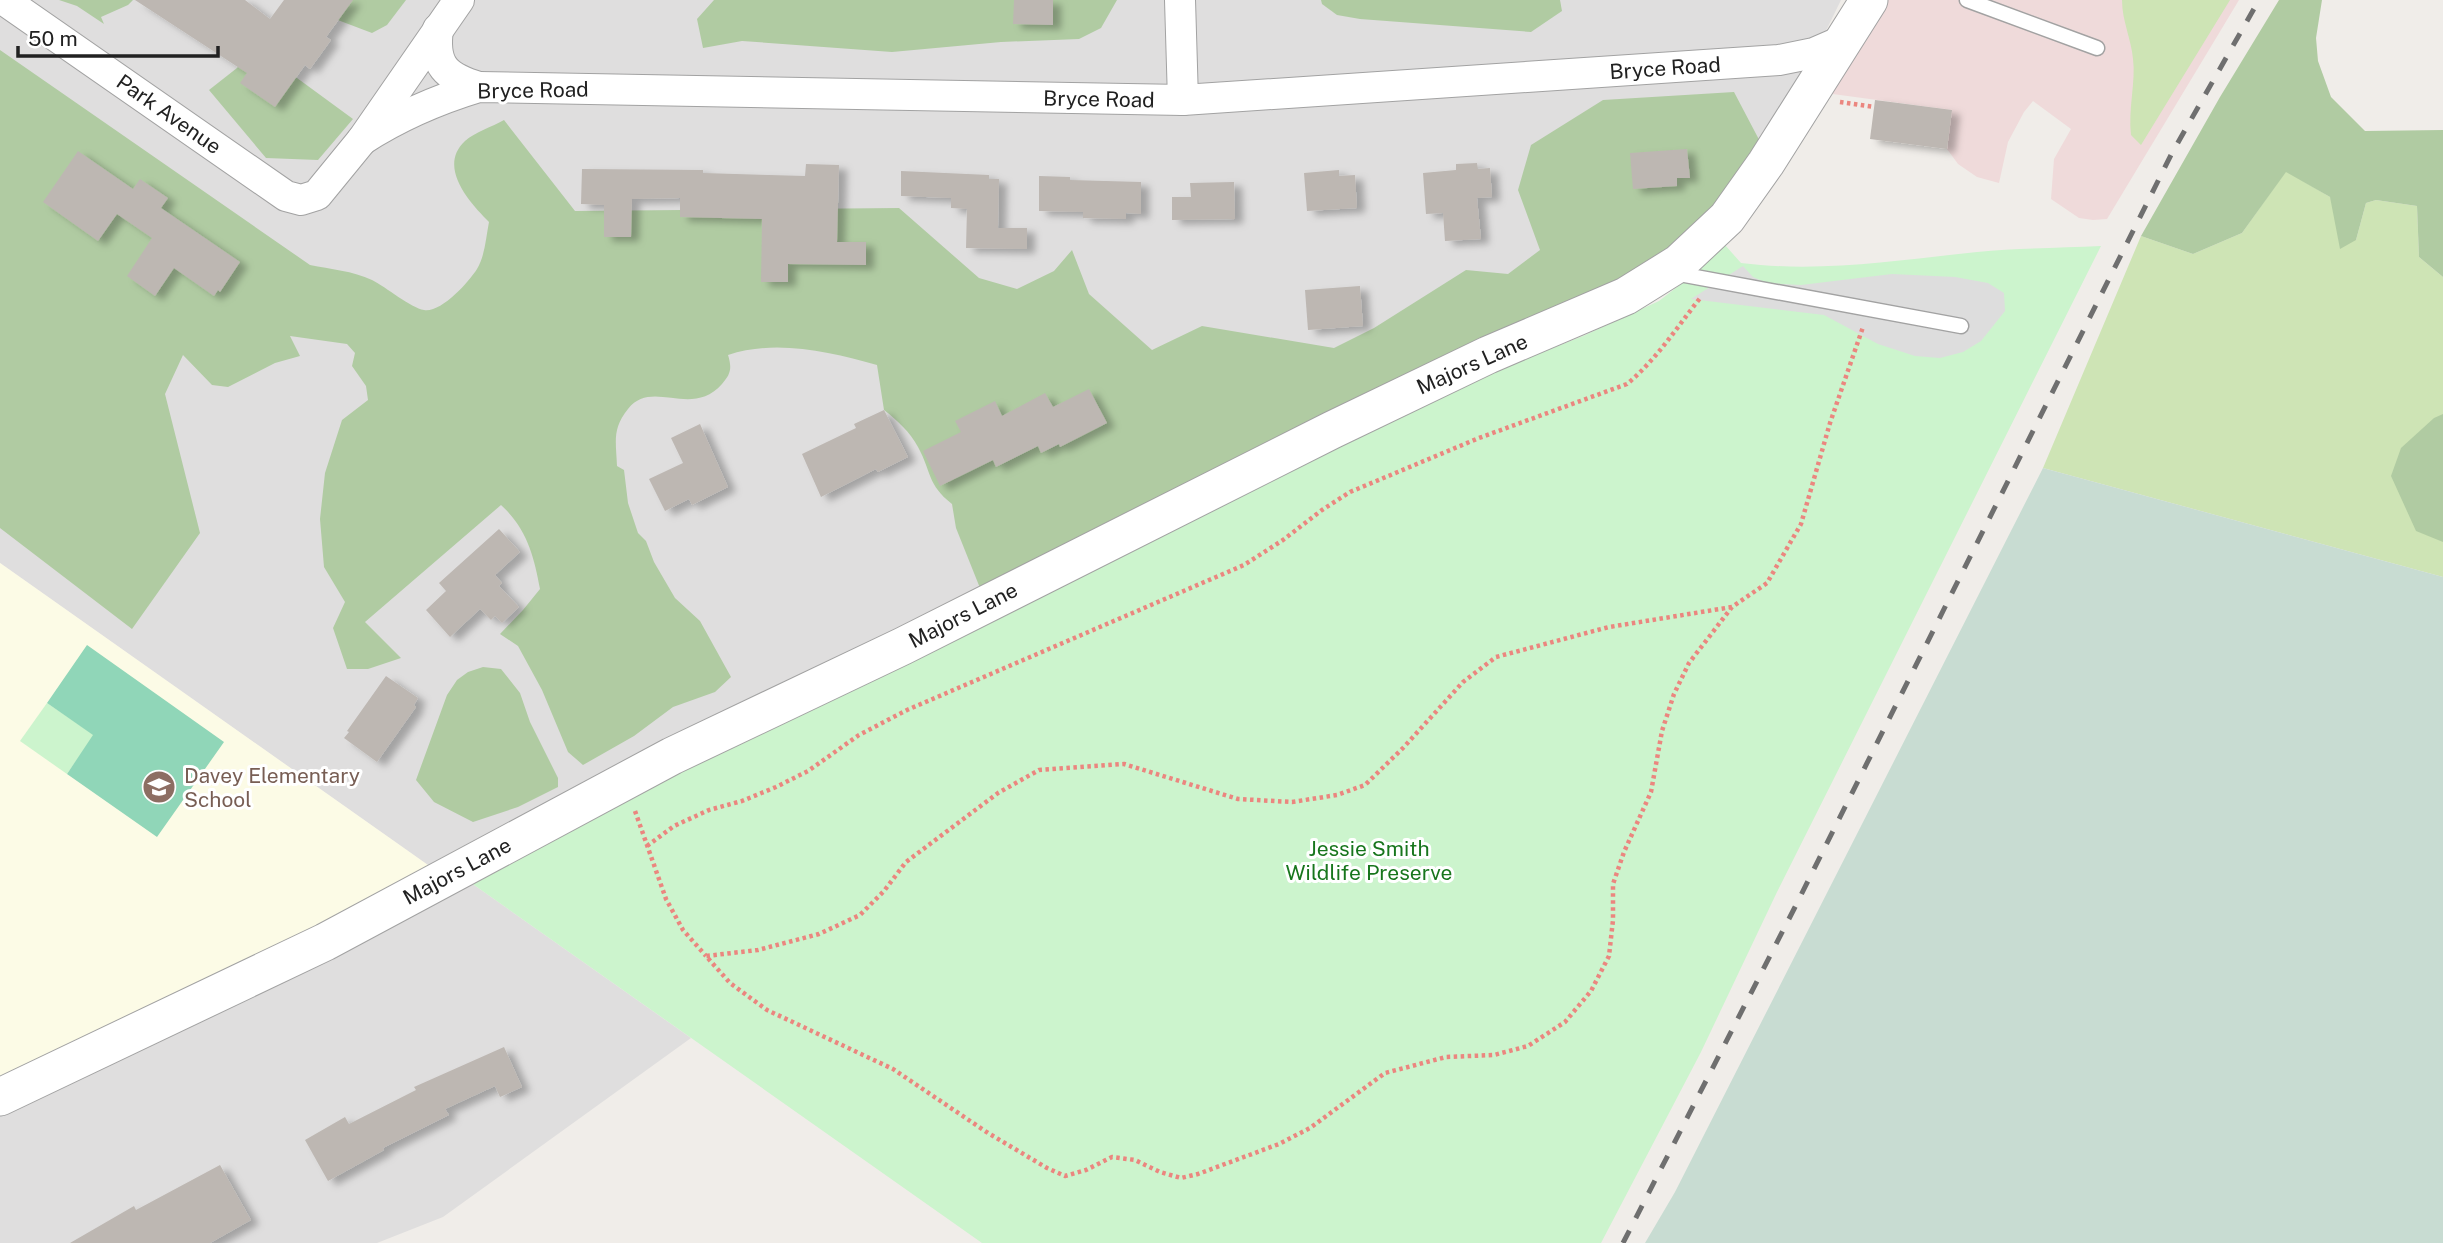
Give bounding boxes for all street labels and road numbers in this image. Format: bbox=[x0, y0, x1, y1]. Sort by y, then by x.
street label: Bryce Road bbox=[1608, 52, 1722, 84]
street label: Park Avenue bbox=[112, 69, 226, 159]
street label: Bryce Road bbox=[477, 77, 589, 103]
street label: Bryce Road bbox=[1043, 86, 1155, 112]
street label: Majors Lane bbox=[1413, 328, 1531, 400]
street label: Majors Lane bbox=[904, 577, 1022, 653]
street label: Majors Lane bbox=[399, 832, 515, 910]

